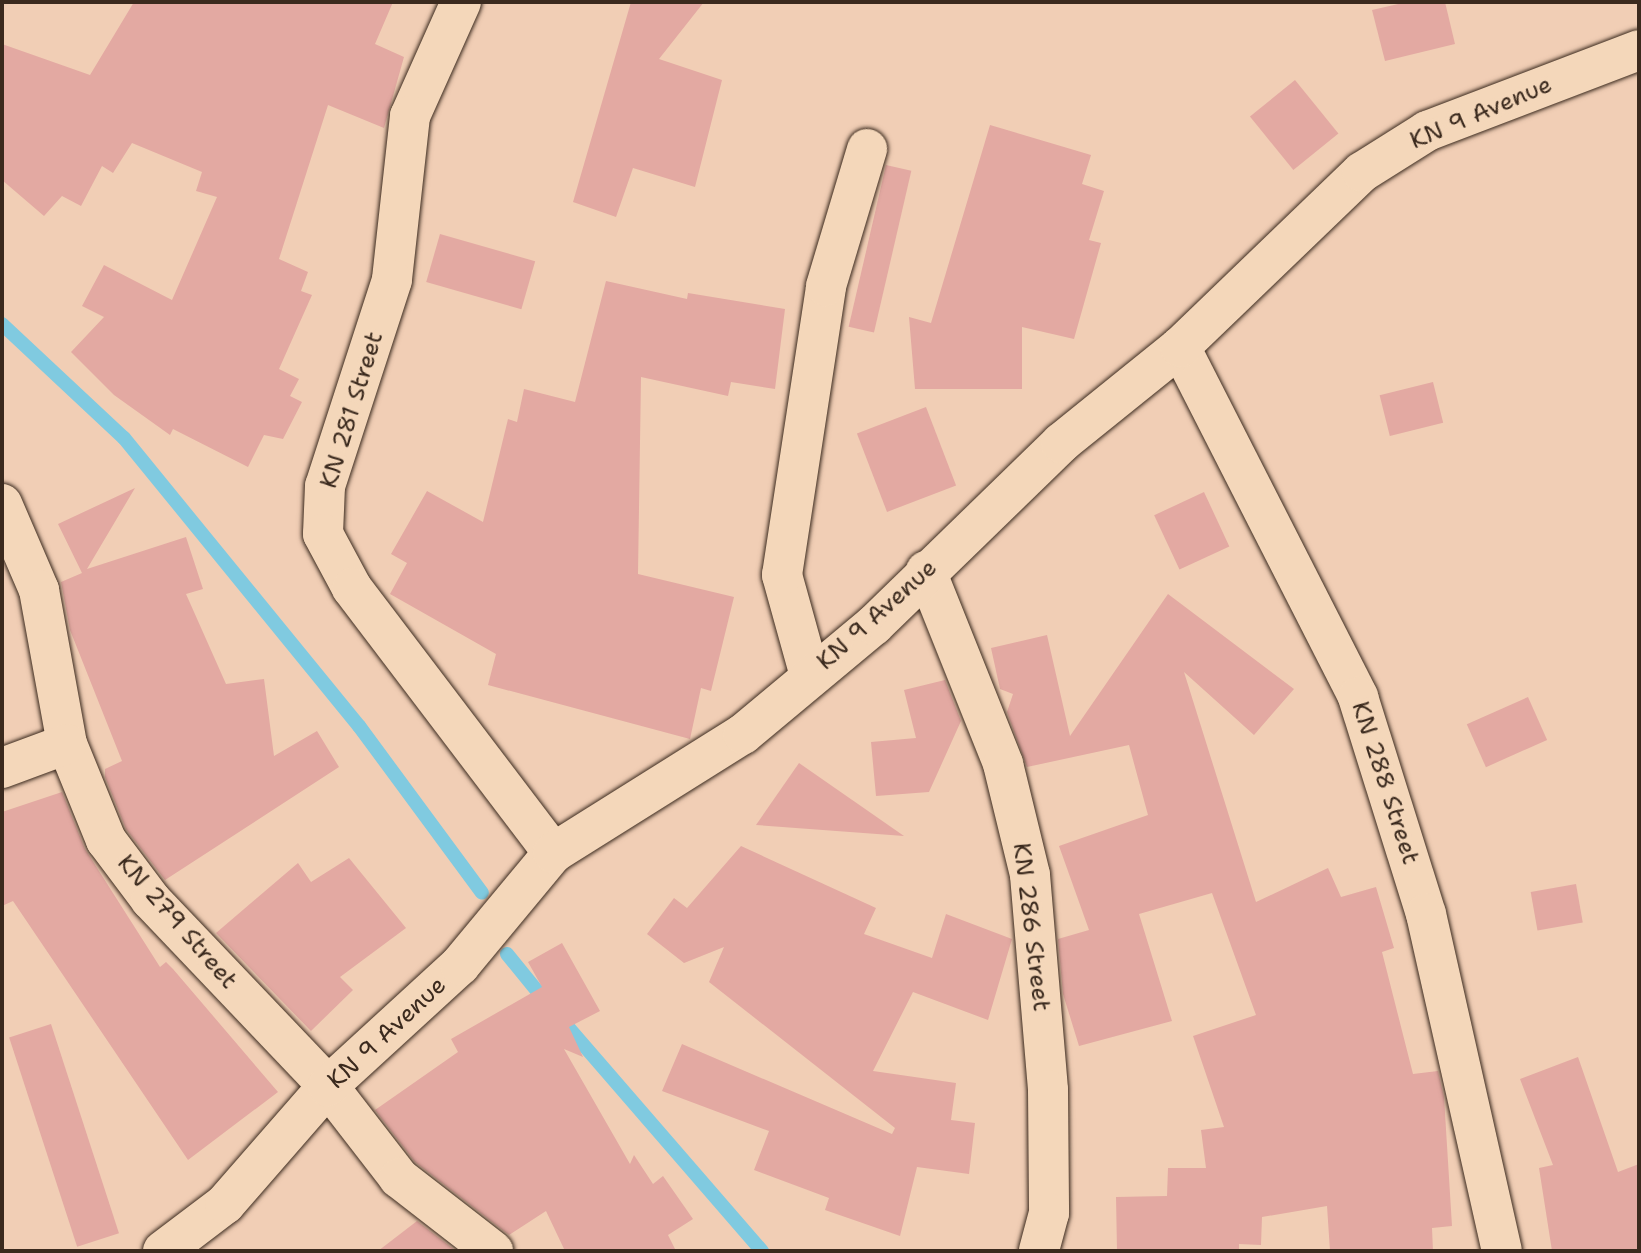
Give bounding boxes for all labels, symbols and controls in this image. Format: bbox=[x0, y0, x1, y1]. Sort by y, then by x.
street label: KN 9 Avenue bbox=[1406, 70, 1556, 156]
street label: KN 281 Street bbox=[314, 328, 390, 492]
street label: KN 9 Avenue bbox=[811, 554, 943, 676]
street label: KN 288 Street bbox=[1345, 698, 1425, 868]
street label: KN 286 Street bbox=[1006, 841, 1056, 1013]
street label: KN 279 Street bbox=[111, 849, 243, 995]
street label: KN 9 Avenue bbox=[322, 971, 452, 1095]

